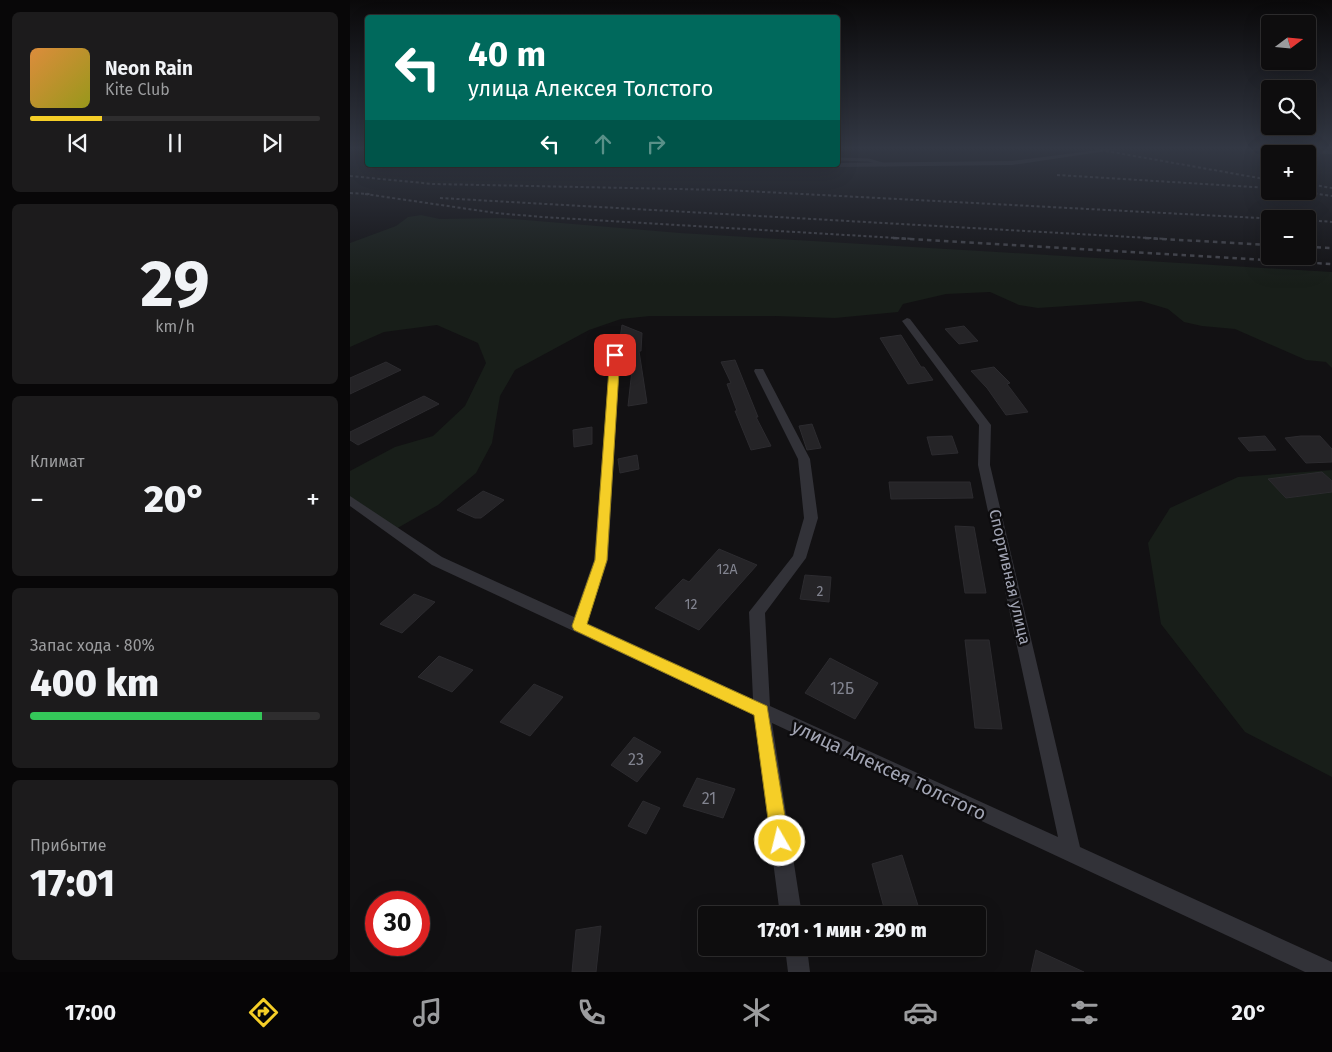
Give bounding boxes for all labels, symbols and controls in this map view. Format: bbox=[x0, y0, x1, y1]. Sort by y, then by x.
north arrow bbox=[1261, 15, 1316, 70]
map controls bbox=[1261, 15, 1316, 265]
text: 40 m bbox=[468, 33, 546, 75]
icon: left bbox=[385, 35, 450, 100]
text: Neon Rain bbox=[105, 57, 193, 80]
text: улица Алексея Толстого bbox=[468, 75, 713, 102]
text: Kite Club bbox=[105, 80, 170, 99]
button: search bbox=[1261, 80, 1316, 135]
icon: previous bbox=[64, 129, 92, 157]
icon: pause bbox=[161, 129, 189, 157]
icon: next bbox=[258, 129, 286, 157]
icon: left bbox=[536, 130, 564, 158]
icon: ahead bbox=[589, 130, 617, 158]
icon: right bbox=[642, 130, 670, 158]
button: + bbox=[1261, 145, 1316, 200]
button: − bbox=[1261, 210, 1316, 265]
text: 29 bbox=[140, 245, 210, 323]
text: km/h bbox=[155, 317, 195, 336]
pin bbox=[594, 334, 636, 376]
icon: arrive bbox=[601, 341, 629, 369]
text: Климат bbox=[30, 452, 85, 471]
text: 20° bbox=[144, 476, 206, 522]
text: − bbox=[30, 483, 44, 516]
text: + bbox=[306, 483, 320, 516]
street label: Спортивная улица bbox=[985, 507, 1035, 647]
house number: 12А bbox=[716, 561, 738, 578]
house number: 2 bbox=[817, 583, 824, 600]
house number: 12 bbox=[685, 596, 698, 613]
text: Запас хода · 80% bbox=[30, 636, 155, 655]
text: 400 km bbox=[30, 660, 159, 706]
house number: 12Б bbox=[830, 679, 854, 698]
street label: улица Алексея Толстого bbox=[788, 715, 990, 825]
house number: 23 bbox=[628, 750, 644, 769]
house number: 21 bbox=[702, 789, 716, 808]
position arrow bbox=[753, 814, 805, 866]
text: Прибытие bbox=[30, 836, 106, 855]
text: 17:01 bbox=[30, 860, 115, 906]
speed limit sign: 30 bbox=[365, 891, 430, 956]
text: 17:01 · 1 мин · 290 m bbox=[757, 919, 927, 942]
icon: directions bbox=[246, 995, 281, 1030]
icon: music bbox=[410, 995, 445, 1030]
icon: phone bbox=[574, 995, 609, 1030]
icon: climate bbox=[739, 995, 774, 1030]
icon: car bbox=[903, 995, 938, 1030]
icon: filters bbox=[1067, 995, 1102, 1030]
text: 17:00 bbox=[65, 999, 116, 1026]
text: 20° bbox=[1232, 999, 1267, 1026]

